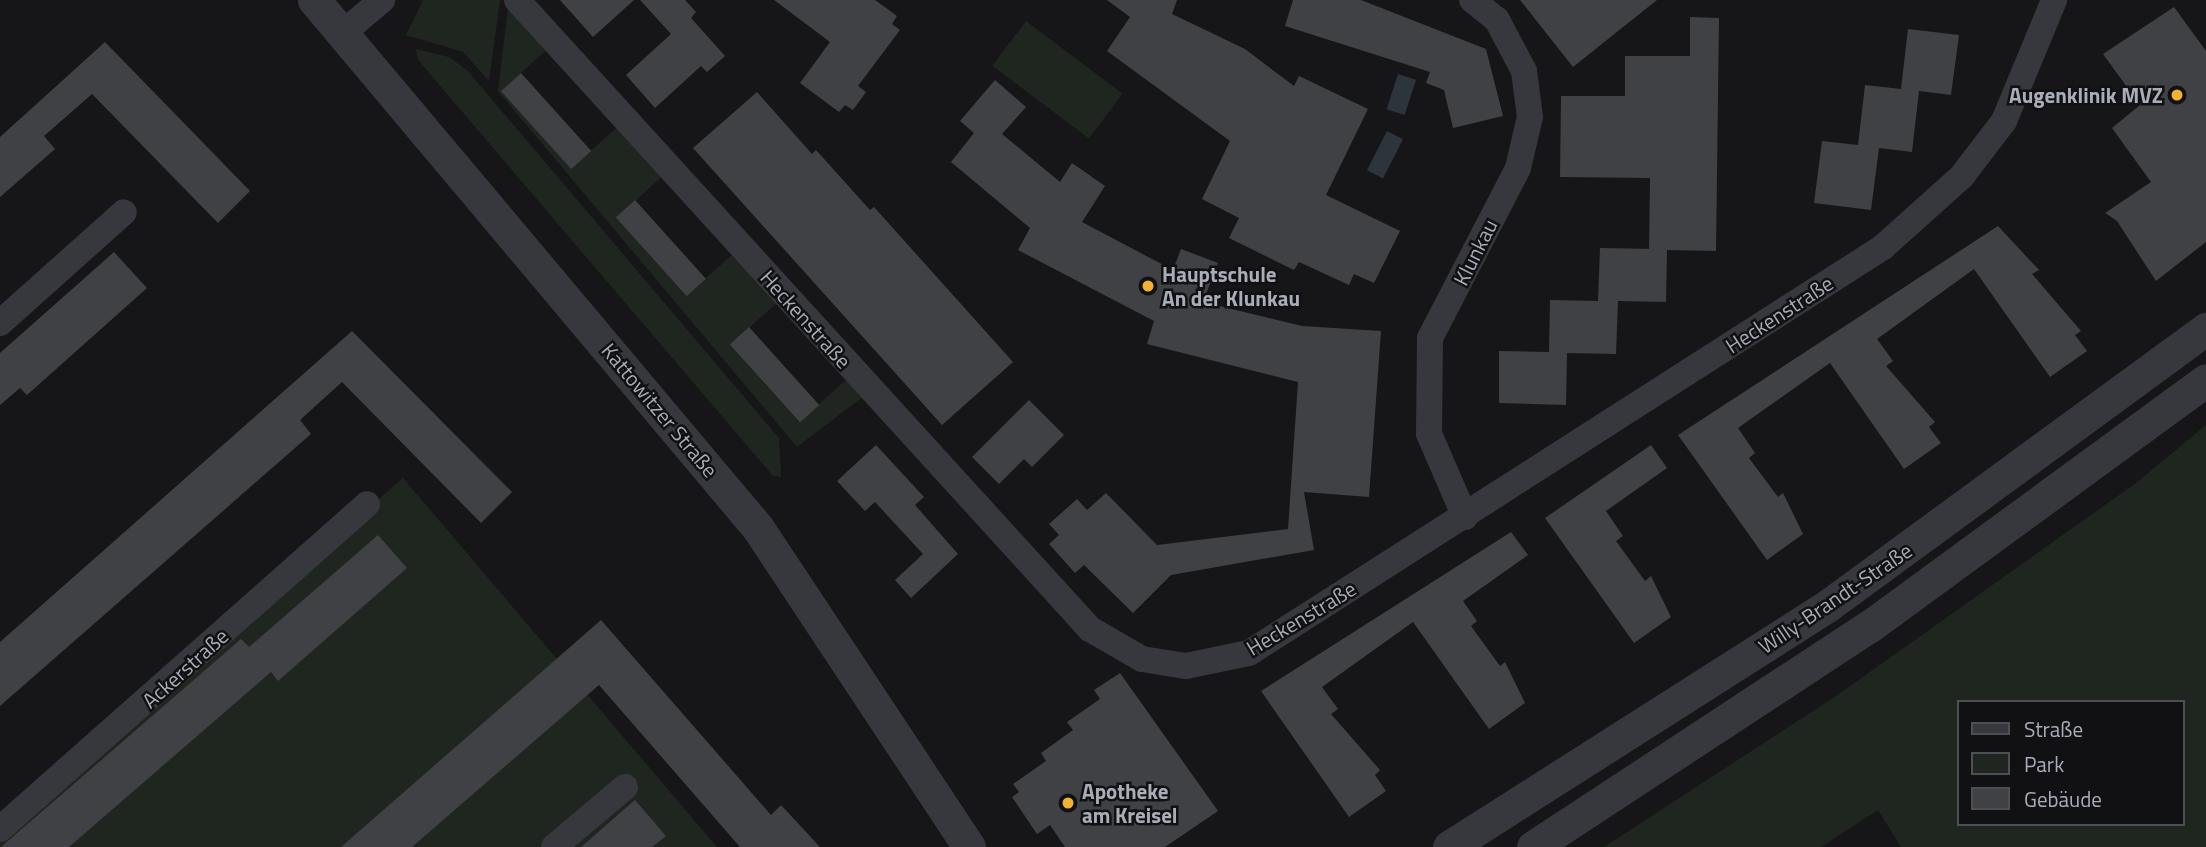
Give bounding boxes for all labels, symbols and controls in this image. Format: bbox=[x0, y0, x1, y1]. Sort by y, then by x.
place label: Augenklinik MVZ bbox=[2009, 82, 2163, 108]
marker: Augenklinik MVZ bbox=[2169, 87, 2185, 103]
street label: Klunkau bbox=[1448, 215, 1502, 289]
place label: Hauptschule An der Klunkau bbox=[1162, 261, 1300, 311]
street label: Heckenstraße bbox=[755, 265, 857, 373]
street label: Heckenstraße bbox=[1721, 270, 1837, 358]
marker: Hauptschule An der Klunkau bbox=[1140, 278, 1156, 294]
street label: Kattowitzer Straße bbox=[597, 338, 723, 482]
street label: Willy-Brandt-Straße bbox=[1754, 537, 1916, 659]
street label: Heckenstraße bbox=[1242, 576, 1360, 660]
street label: Ackerstraße bbox=[137, 623, 233, 713]
legend bbox=[1958, 700, 2185, 826]
text: Straße bbox=[2024, 713, 2083, 745]
text: Park bbox=[2024, 748, 2064, 780]
place label: Apotheke am Kreisel bbox=[1082, 778, 1178, 828]
text: Gebäude bbox=[2024, 783, 2102, 815]
marker: Apotheke am Kreisel bbox=[1060, 795, 1076, 811]

